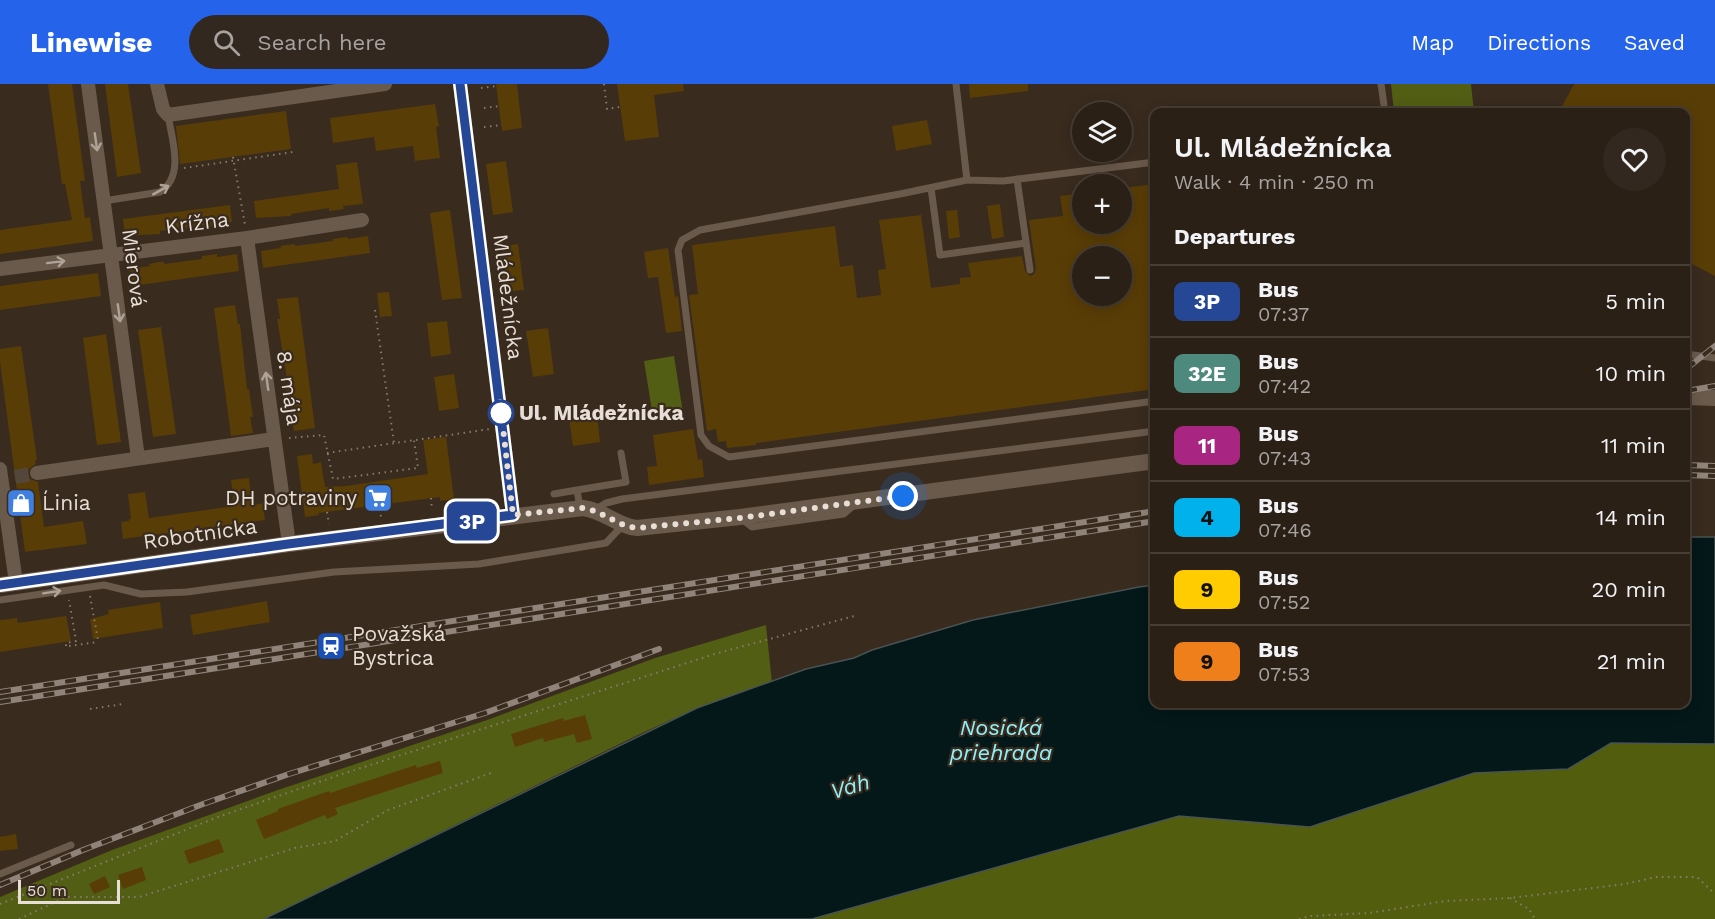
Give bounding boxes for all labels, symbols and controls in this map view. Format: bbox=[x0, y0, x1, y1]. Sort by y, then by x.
search box bbox=[189, 15, 609, 69]
text: Linewise bbox=[30, 26, 153, 59]
icon: search bbox=[210, 26, 243, 59]
text: Search here bbox=[258, 30, 387, 55]
text: Map bbox=[1411, 30, 1454, 55]
text: Directions bbox=[1487, 30, 1591, 55]
text: Saved bbox=[1624, 30, 1685, 55]
map controls bbox=[1072, 102, 1132, 306]
button: layers bbox=[1072, 102, 1132, 162]
button: heart bbox=[1603, 128, 1666, 191]
text: Ul. Mládežnícka bbox=[1174, 131, 1392, 164]
one-way arrow bbox=[91, 132, 102, 151]
text: Walk · 4 min · 250 m bbox=[1174, 170, 1375, 194]
button: + bbox=[1072, 174, 1132, 234]
one-way arrow bbox=[152, 183, 170, 195]
street label: Krížna bbox=[164, 206, 230, 239]
text: Departures bbox=[1174, 224, 1295, 249]
street label: Mierová bbox=[117, 227, 152, 309]
street label: Mládežnícka bbox=[488, 233, 529, 361]
button: − bbox=[1072, 246, 1132, 306]
one-way arrow bbox=[45, 257, 65, 268]
text: Bus bbox=[1258, 277, 1298, 302]
text: 3P bbox=[1194, 289, 1220, 314]
text: 5 min bbox=[1605, 289, 1666, 314]
text: 07:37 bbox=[1258, 302, 1309, 326]
one-way arrow bbox=[113, 303, 124, 323]
street label: 8. mája bbox=[272, 349, 307, 427]
text: Bus bbox=[1258, 349, 1298, 374]
text: 32E bbox=[1188, 361, 1226, 386]
text: 10 min bbox=[1596, 361, 1666, 386]
one-way arrow bbox=[261, 372, 272, 392]
text: 07:42 bbox=[1258, 374, 1311, 398]
marker: Ul. Mládežnícka bbox=[488, 400, 514, 426]
place label: Ul. Mládežnícka bbox=[519, 400, 685, 425]
text: Bus bbox=[1258, 421, 1298, 446]
text: 11 bbox=[1198, 433, 1216, 458]
text: 11 min bbox=[1601, 433, 1666, 458]
text: 07:43 bbox=[1258, 446, 1311, 470]
your location bbox=[888, 481, 918, 511]
supermarket icon: DH potraviny bbox=[362, 482, 394, 514]
place label: DH potraviny bbox=[225, 485, 357, 510]
shop icon: Ĺinia bbox=[5, 487, 37, 519]
place label: Ĺinia bbox=[42, 490, 91, 515]
text: Bus bbox=[1258, 493, 1298, 518]
line badge: 3P bbox=[445, 502, 499, 540]
text: 4 bbox=[1200, 505, 1214, 530]
text: 14 min bbox=[1596, 505, 1666, 530]
text: 3P bbox=[459, 509, 485, 534]
street label: Robotnícka bbox=[141, 513, 258, 554]
text: 07:46 bbox=[1258, 518, 1312, 542]
text: Bus bbox=[1258, 565, 1298, 590]
text: 9 bbox=[1201, 577, 1213, 602]
text: 20 min bbox=[1592, 577, 1666, 602]
one-way arrow bbox=[42, 587, 61, 598]
text: 07:52 bbox=[1258, 590, 1310, 614]
place label: Považská Bystrica bbox=[352, 621, 446, 670]
station icon: Považská Bystrica bbox=[315, 630, 347, 662]
text: Bus bbox=[1258, 637, 1298, 662]
text: 9 bbox=[1201, 649, 1213, 674]
text: 21 min bbox=[1597, 649, 1666, 674]
text: 07:53 bbox=[1258, 662, 1310, 686]
water label: Nosická priehrada bbox=[949, 715, 1052, 765]
water label: Váh bbox=[828, 769, 873, 804]
scale bar bbox=[18, 877, 120, 904]
text: 50 m bbox=[27, 881, 67, 900]

